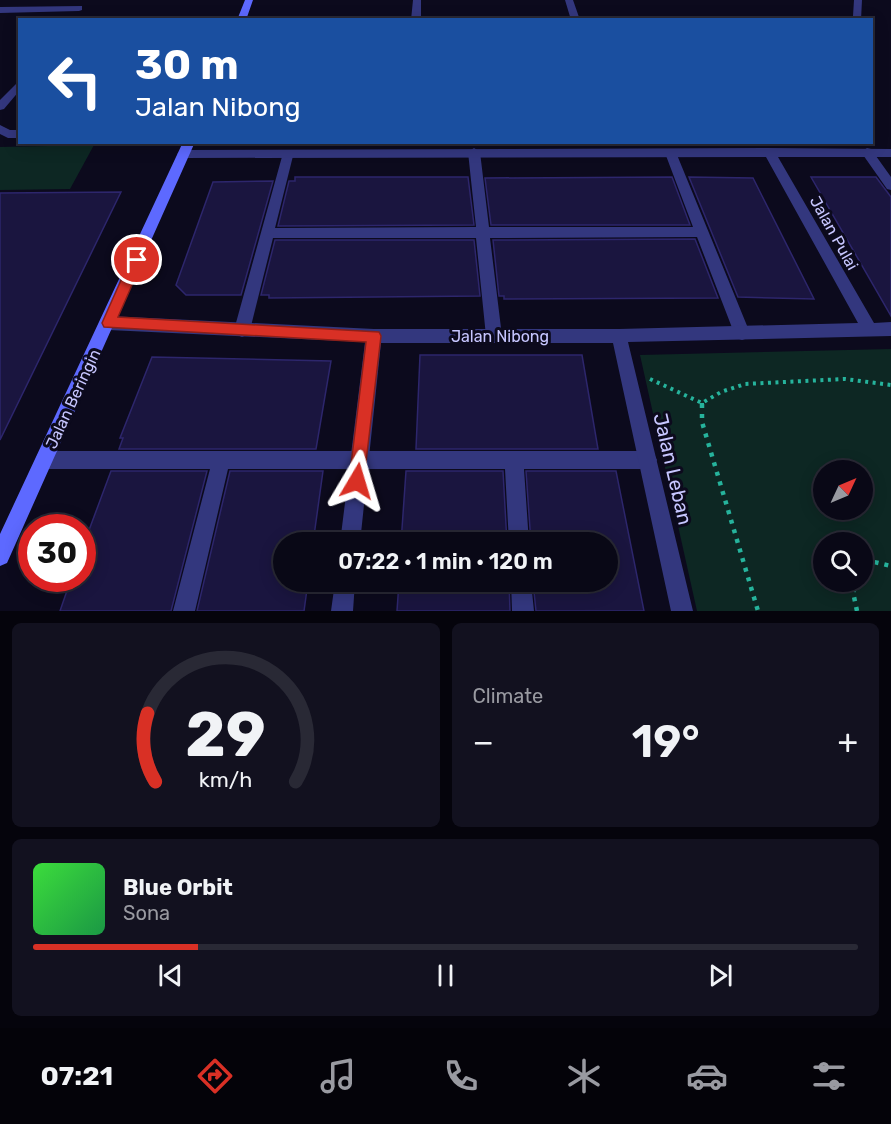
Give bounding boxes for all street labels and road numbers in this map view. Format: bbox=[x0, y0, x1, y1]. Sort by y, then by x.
street label: Jalan Pulai bbox=[806, 193, 862, 273]
street label: Jalan Nibong bbox=[451, 327, 549, 346]
street label: Jalan Beringin bbox=[42, 346, 104, 452]
street label: Jalan Leban bbox=[648, 411, 698, 527]

